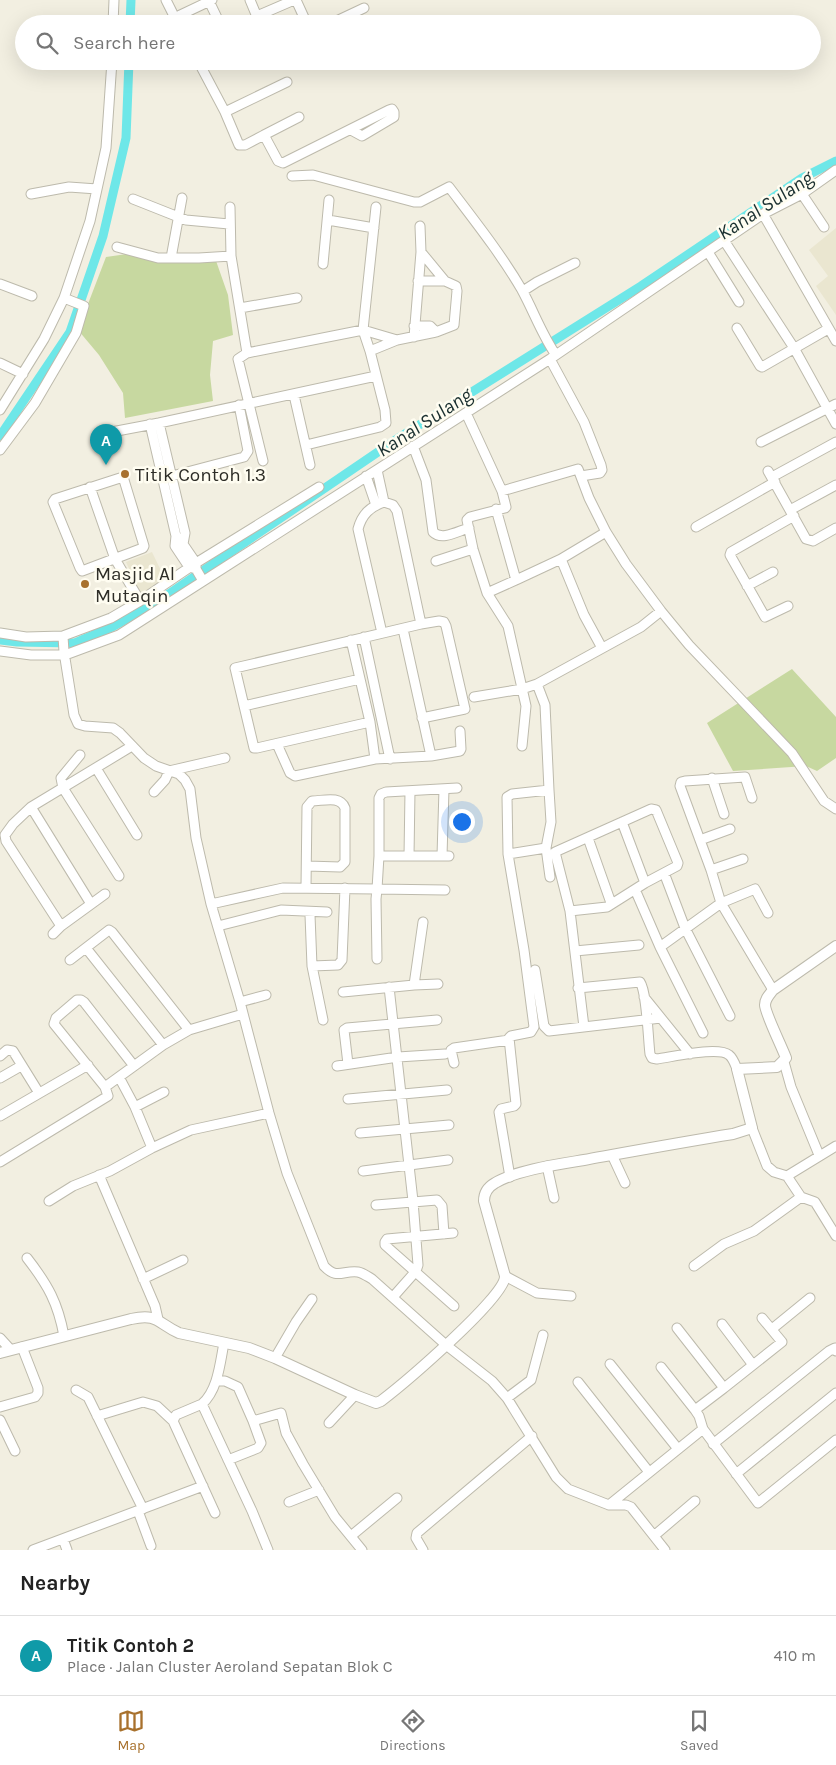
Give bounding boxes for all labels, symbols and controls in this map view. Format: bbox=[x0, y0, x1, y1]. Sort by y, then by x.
search box bbox=[15, 15, 821, 70]
icon: search bbox=[33, 29, 61, 57]
text: Search here bbox=[73, 32, 175, 54]
water label: Kanal Sulang bbox=[713, 166, 818, 245]
water label: Kanal Sulang bbox=[372, 383, 477, 462]
pin: A bbox=[90, 424, 122, 465]
place label: Titik Contoh 1.3 bbox=[135, 464, 266, 486]
marker: Titik Contoh 1.3 bbox=[119, 468, 131, 480]
place label: Masjid Al Mutaqin bbox=[95, 563, 175, 607]
marker: Masjid Al Mutaqin bbox=[79, 578, 91, 590]
your location bbox=[449, 809, 475, 835]
text: Nearby bbox=[20, 1571, 90, 1595]
text: Titik Contoh 2 bbox=[67, 1635, 194, 1657]
text: A bbox=[31, 1646, 41, 1665]
text: 410 m bbox=[774, 1646, 816, 1665]
text: Place · Jalan Cluster Aeroland Sepatan Blok C bbox=[67, 1657, 393, 1676]
tab: Map bbox=[117, 1707, 145, 1754]
tab: Directions bbox=[380, 1707, 446, 1754]
tab: Saved bbox=[680, 1707, 719, 1754]

